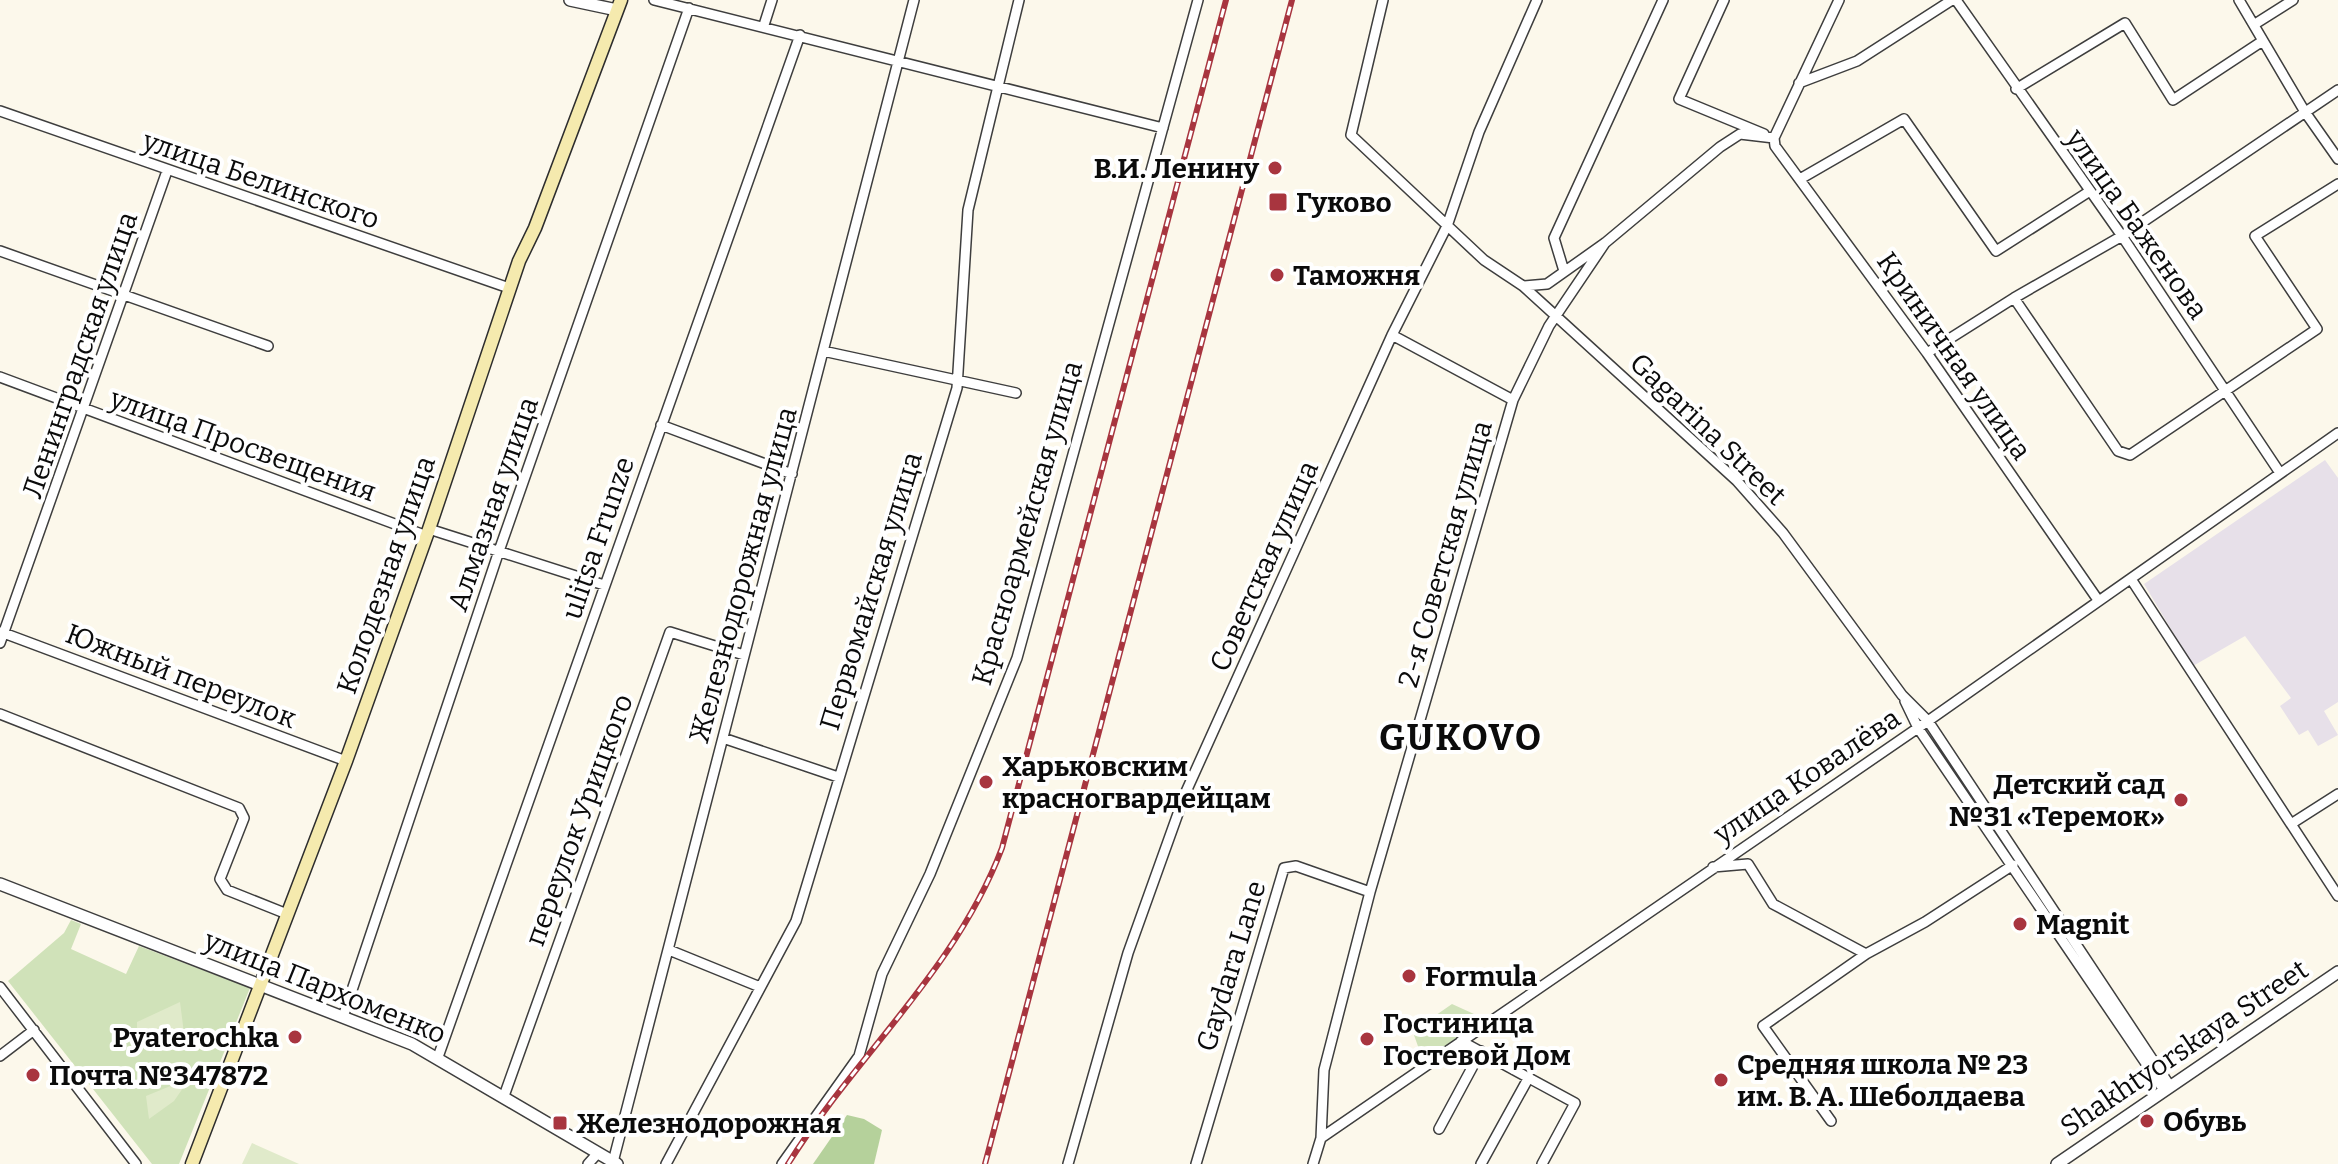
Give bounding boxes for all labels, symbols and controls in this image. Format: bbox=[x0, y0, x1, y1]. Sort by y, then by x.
street label: улица Баженова bbox=[2059, 122, 2215, 325]
street label: улица Белинского bbox=[137, 124, 384, 236]
place label: В.И. Ленину bbox=[1094, 152, 1259, 185]
marker: В.И. Ленину bbox=[1266, 159, 1284, 177]
place label: Гуково bbox=[1296, 186, 1392, 219]
marker: Гуково bbox=[1267, 191, 1289, 213]
street label: Ленинградская улица bbox=[16, 208, 144, 502]
street label: Криничная улица bbox=[1870, 246, 2038, 466]
place label: Таможня bbox=[1293, 259, 1420, 292]
marker: Таможня bbox=[1268, 266, 1286, 284]
street label: Gagarina Street bbox=[1623, 346, 1793, 512]
street label: Красноармейская улица bbox=[965, 357, 1089, 689]
street label: улица Просвещения bbox=[105, 381, 380, 508]
street label: Алмазная улица bbox=[441, 393, 545, 615]
street label: Железнодорожная улица bbox=[682, 403, 804, 747]
street label: 2-я Советская улица bbox=[1391, 417, 1499, 691]
street label: Первомайская улица bbox=[813, 448, 929, 734]
street label: Колодезная улица bbox=[330, 452, 442, 698]
street label: ulitsa Frunze bbox=[555, 453, 641, 623]
street label: Советская улица bbox=[1203, 456, 1325, 676]
street label: Южный переулок bbox=[61, 617, 301, 735]
street label: переулок Урицкого bbox=[518, 690, 640, 950]
street label: улица Ковалёва bbox=[1707, 701, 1906, 851]
district label: GUKOVO bbox=[1379, 716, 1543, 760]
place label: Харьковским красногвардейцам bbox=[1002, 750, 1271, 815]
place label: Детский сад №31 «Теремок» bbox=[1949, 768, 2165, 833]
marker: Харьковским красногвардейцам bbox=[977, 773, 995, 791]
marker: Детский сад №31 «Теремок» bbox=[2172, 791, 2190, 809]
street label: Gaydara Lane bbox=[1189, 877, 1273, 1055]
place label: Magnit bbox=[2036, 908, 2130, 941]
marker: Magnit bbox=[2011, 915, 2029, 933]
street label: улица Пархоменко bbox=[198, 923, 451, 1051]
street label: Shakhtyorskaya Street bbox=[2054, 953, 2314, 1143]
place label: Formula bbox=[1425, 960, 1538, 993]
marker: Formula bbox=[1400, 967, 1418, 985]
place label: Гостиница Гостевой Дом bbox=[1383, 1007, 1571, 1072]
place label: Pyaterochka bbox=[113, 1021, 279, 1054]
marker: Pyaterochka bbox=[286, 1028, 304, 1046]
marker: Гостиница Гостевой Дом bbox=[1358, 1030, 1376, 1048]
place label: Средняя школа № 23 им. В. А. Шеболдаева bbox=[1737, 1048, 2028, 1113]
place label: Почта №347872 bbox=[49, 1059, 268, 1092]
marker: Почта №347872 bbox=[24, 1066, 42, 1084]
marker: Средняя школа № 23 им. В. А. Шеболдаева bbox=[1712, 1071, 1730, 1089]
place label: Обувь bbox=[2163, 1105, 2246, 1138]
place label: Железнодорожная bbox=[576, 1107, 841, 1140]
marker: Обувь bbox=[2138, 1112, 2156, 1130]
marker: Железнодорожная bbox=[551, 1114, 569, 1132]

